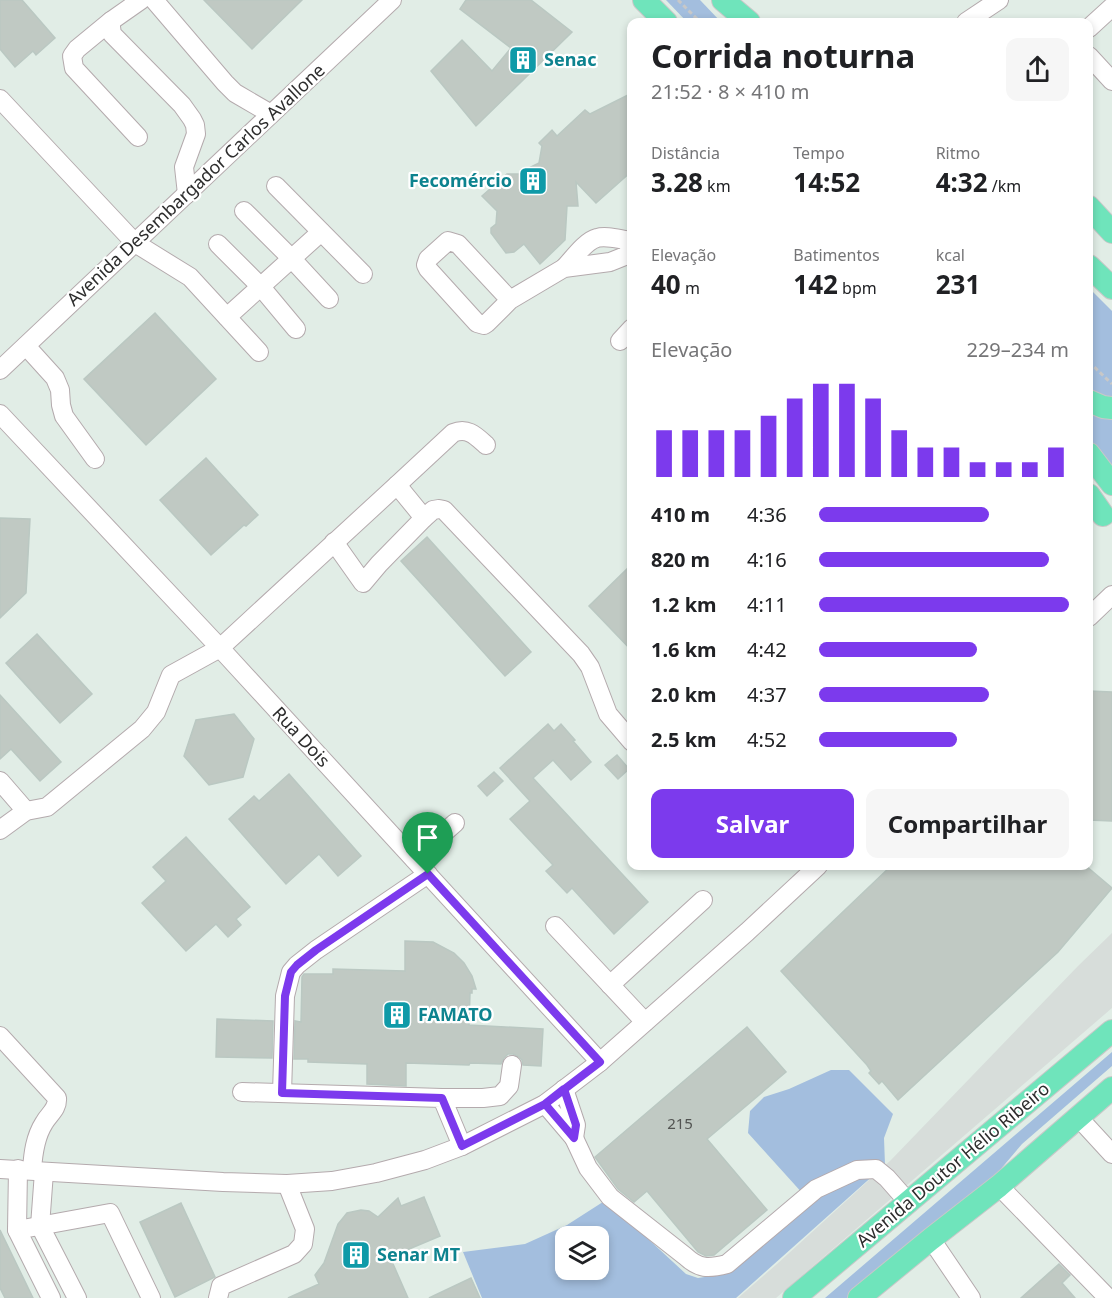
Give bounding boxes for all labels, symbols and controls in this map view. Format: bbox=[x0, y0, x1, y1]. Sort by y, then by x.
text: Corrida noturna bbox=[651, 33, 915, 78]
button: share bbox=[1006, 38, 1069, 101]
building icon: Senac bbox=[507, 44, 539, 76]
place label: Senac bbox=[544, 47, 596, 71]
street label: Avenida Desembargador Carlos Avallone bbox=[61, 58, 330, 311]
text: 21:52 · 8 × 410 m bbox=[651, 78, 809, 105]
text: Distância bbox=[651, 142, 720, 164]
text: Tempo bbox=[793, 142, 845, 164]
text: Ritmo bbox=[936, 142, 980, 164]
text: 3.28 bbox=[651, 164, 703, 200]
text: 14:52 bbox=[793, 164, 860, 200]
text: 4:32 bbox=[936, 164, 988, 200]
building icon: Fecomércio bbox=[517, 165, 549, 197]
place label: Fecomércio bbox=[409, 168, 512, 192]
text: km bbox=[703, 175, 731, 197]
text: /km bbox=[988, 175, 1021, 197]
text: Elevação bbox=[651, 244, 716, 266]
text: Batimentos bbox=[793, 244, 880, 266]
text: kcal bbox=[936, 244, 965, 266]
text: 40 bbox=[651, 266, 681, 302]
text: 142 bbox=[793, 266, 838, 302]
text: 231 bbox=[936, 266, 980, 302]
text: m bbox=[681, 277, 700, 299]
text: bpm bbox=[838, 277, 877, 299]
text: Elevação bbox=[651, 336, 732, 363]
text: 229–234 m bbox=[966, 336, 1069, 363]
text: 410 m bbox=[651, 501, 710, 528]
text: 4:36 bbox=[747, 501, 787, 528]
text: 820 m bbox=[651, 546, 710, 573]
text: 4:16 bbox=[747, 546, 787, 573]
text: 1.2 km bbox=[651, 591, 717, 618]
text: 4:11 bbox=[747, 591, 787, 618]
text: 1.6 km bbox=[651, 636, 717, 663]
text: 4:42 bbox=[747, 636, 787, 663]
text: 2.0 km bbox=[651, 681, 717, 708]
text: 4:37 bbox=[747, 681, 787, 708]
street label: Rua Dois bbox=[268, 701, 336, 772]
text: 2.5 km bbox=[651, 726, 717, 753]
text: 4:52 bbox=[747, 726, 787, 753]
button: Salvar bbox=[651, 789, 854, 858]
button: Compartilhar bbox=[866, 789, 1069, 858]
pin bbox=[402, 812, 453, 874]
icon: arrive bbox=[411, 821, 444, 854]
building icon: FAMATO bbox=[381, 999, 413, 1031]
place label: FAMATO bbox=[418, 1002, 492, 1026]
street label: Avenida Doutor Hélio Ribeiro bbox=[851, 1076, 1054, 1252]
house number: 215 bbox=[667, 1113, 693, 1133]
map controls bbox=[555, 1226, 609, 1280]
button: layers bbox=[555, 1226, 609, 1280]
building icon: Senar MT bbox=[340, 1239, 372, 1271]
place label: Senar MT bbox=[377, 1242, 461, 1266]

